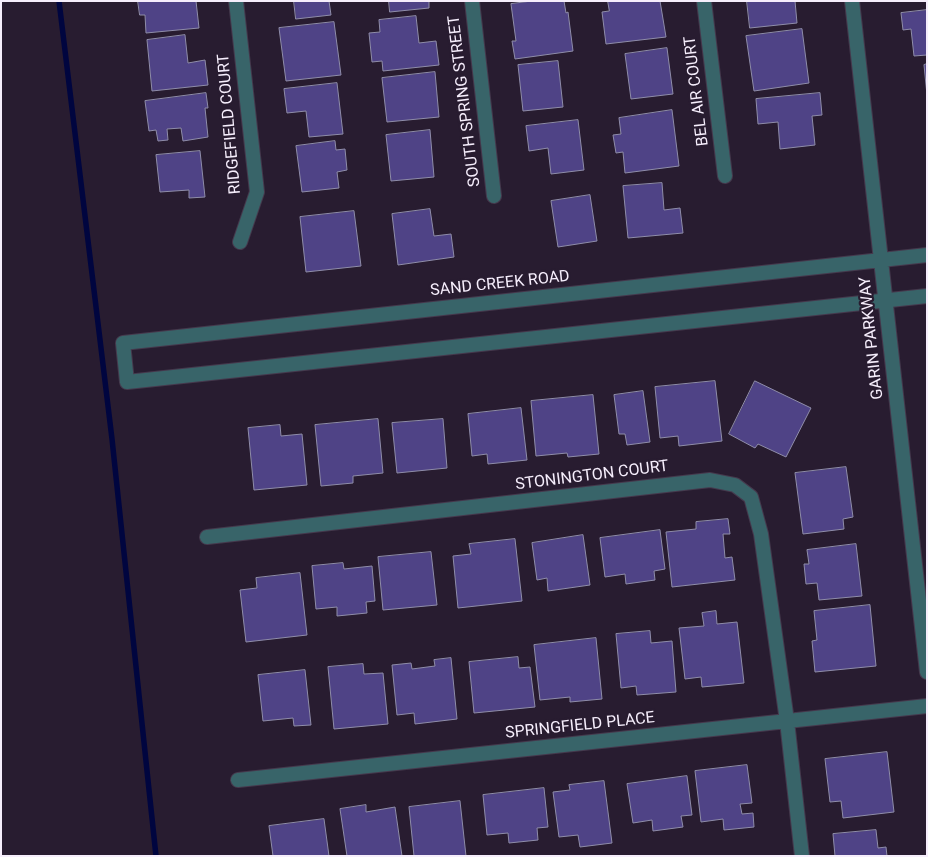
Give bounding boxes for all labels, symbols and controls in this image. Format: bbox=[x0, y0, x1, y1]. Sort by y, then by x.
street label: SOUTH SPRING STREET bbox=[445, 14, 485, 188]
street label: BEL AIR COURT bbox=[681, 35, 713, 147]
street label: RIDGEFIELD COURT bbox=[214, 53, 246, 195]
street label: SAND CREEK ROAD bbox=[429, 267, 571, 301]
street label: GARIN PARKWAY bbox=[856, 276, 888, 400]
street label: STONINGTON COURT bbox=[514, 457, 670, 495]
street label: SPRINGFIELD PLACE bbox=[504, 709, 656, 743]

